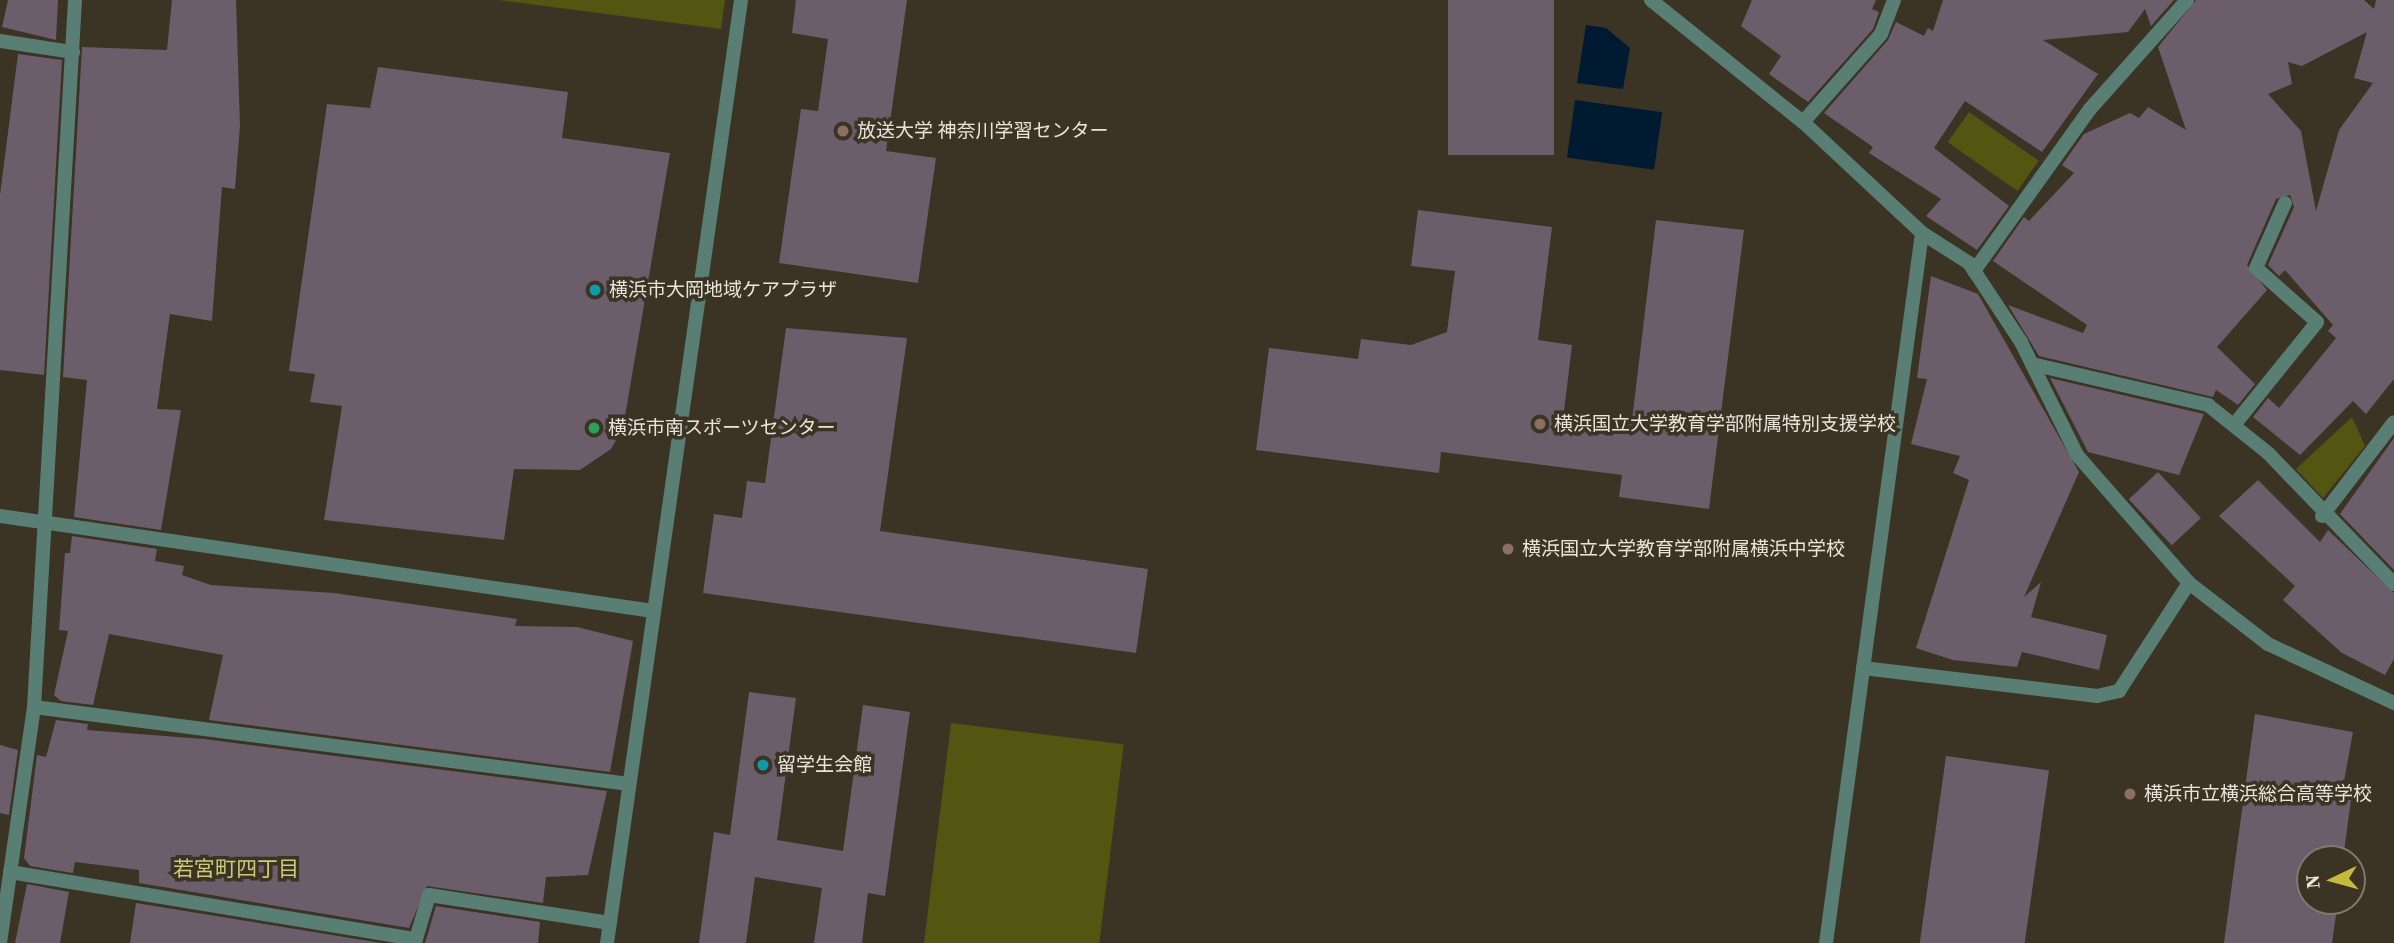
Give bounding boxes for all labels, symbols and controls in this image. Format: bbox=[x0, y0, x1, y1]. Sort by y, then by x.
place label: 放送大学 神奈川学習センター bbox=[857, 120, 1108, 142]
marker: 放送大学 神奈川学習センター bbox=[835, 123, 851, 139]
place label: 横浜市大岡地域ケアプラザ bbox=[609, 279, 837, 301]
marker: 横浜市大岡地域ケアプラザ bbox=[587, 282, 603, 298]
place label: 横浜国立大学教育学部附属特別支援学校 bbox=[1554, 413, 1896, 435]
marker: 横浜国立大学教育学部附属特別支援学校 bbox=[1532, 416, 1548, 432]
place label: 横浜市南スポーツセンター bbox=[608, 417, 836, 439]
marker: 横浜市南スポーツセンター bbox=[586, 420, 602, 436]
place label: 横浜国立大学教育学部附属横浜中学校 bbox=[1522, 538, 1845, 560]
marker: 横浜国立大学教育学部附属横浜中学校 bbox=[1500, 541, 1516, 557]
place label: 留学生会館 bbox=[777, 754, 872, 776]
marker: 留学生会館 bbox=[755, 757, 771, 773]
place label: 横浜市立横浜総合高等学校 bbox=[2144, 783, 2372, 805]
marker: 横浜市立横浜総合高等学校 bbox=[2122, 786, 2138, 802]
north arrow bbox=[2296, 845, 2366, 915]
district label: 若宮町四丁目 bbox=[173, 856, 299, 882]
text: N bbox=[2299, 874, 2326, 890]

